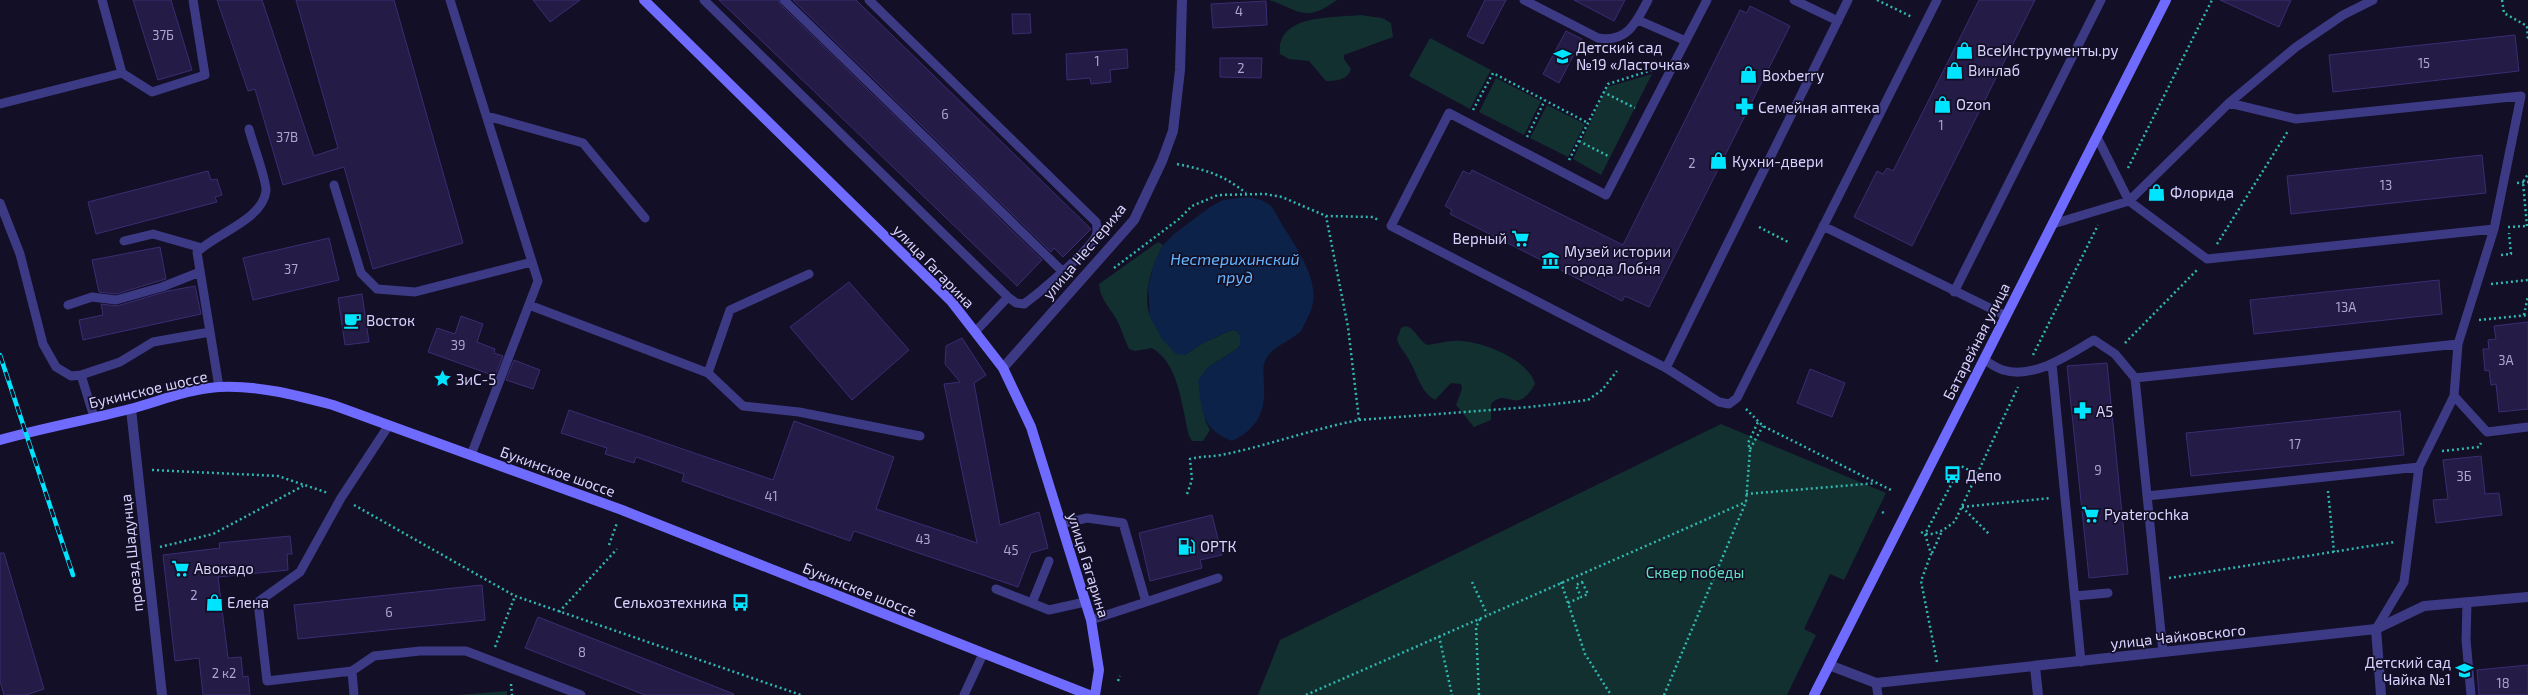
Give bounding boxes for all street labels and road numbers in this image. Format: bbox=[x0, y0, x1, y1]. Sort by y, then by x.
street label: улица Нестериха bbox=[1039, 199, 1130, 303]
street label: улица Гагарина bbox=[889, 220, 978, 312]
street label: Батарейная улица bbox=[1939, 279, 2014, 403]
street label: Букинское шоссе bbox=[87, 367, 209, 412]
street label: Букинское шоссе bbox=[498, 442, 618, 501]
street label: проезд Шадунца bbox=[116, 493, 147, 613]
street label: улица Гагарина bbox=[1063, 510, 1114, 620]
street label: Букинское шоссе bbox=[800, 558, 920, 621]
street label: улица Чайковского bbox=[2110, 620, 2247, 653]

